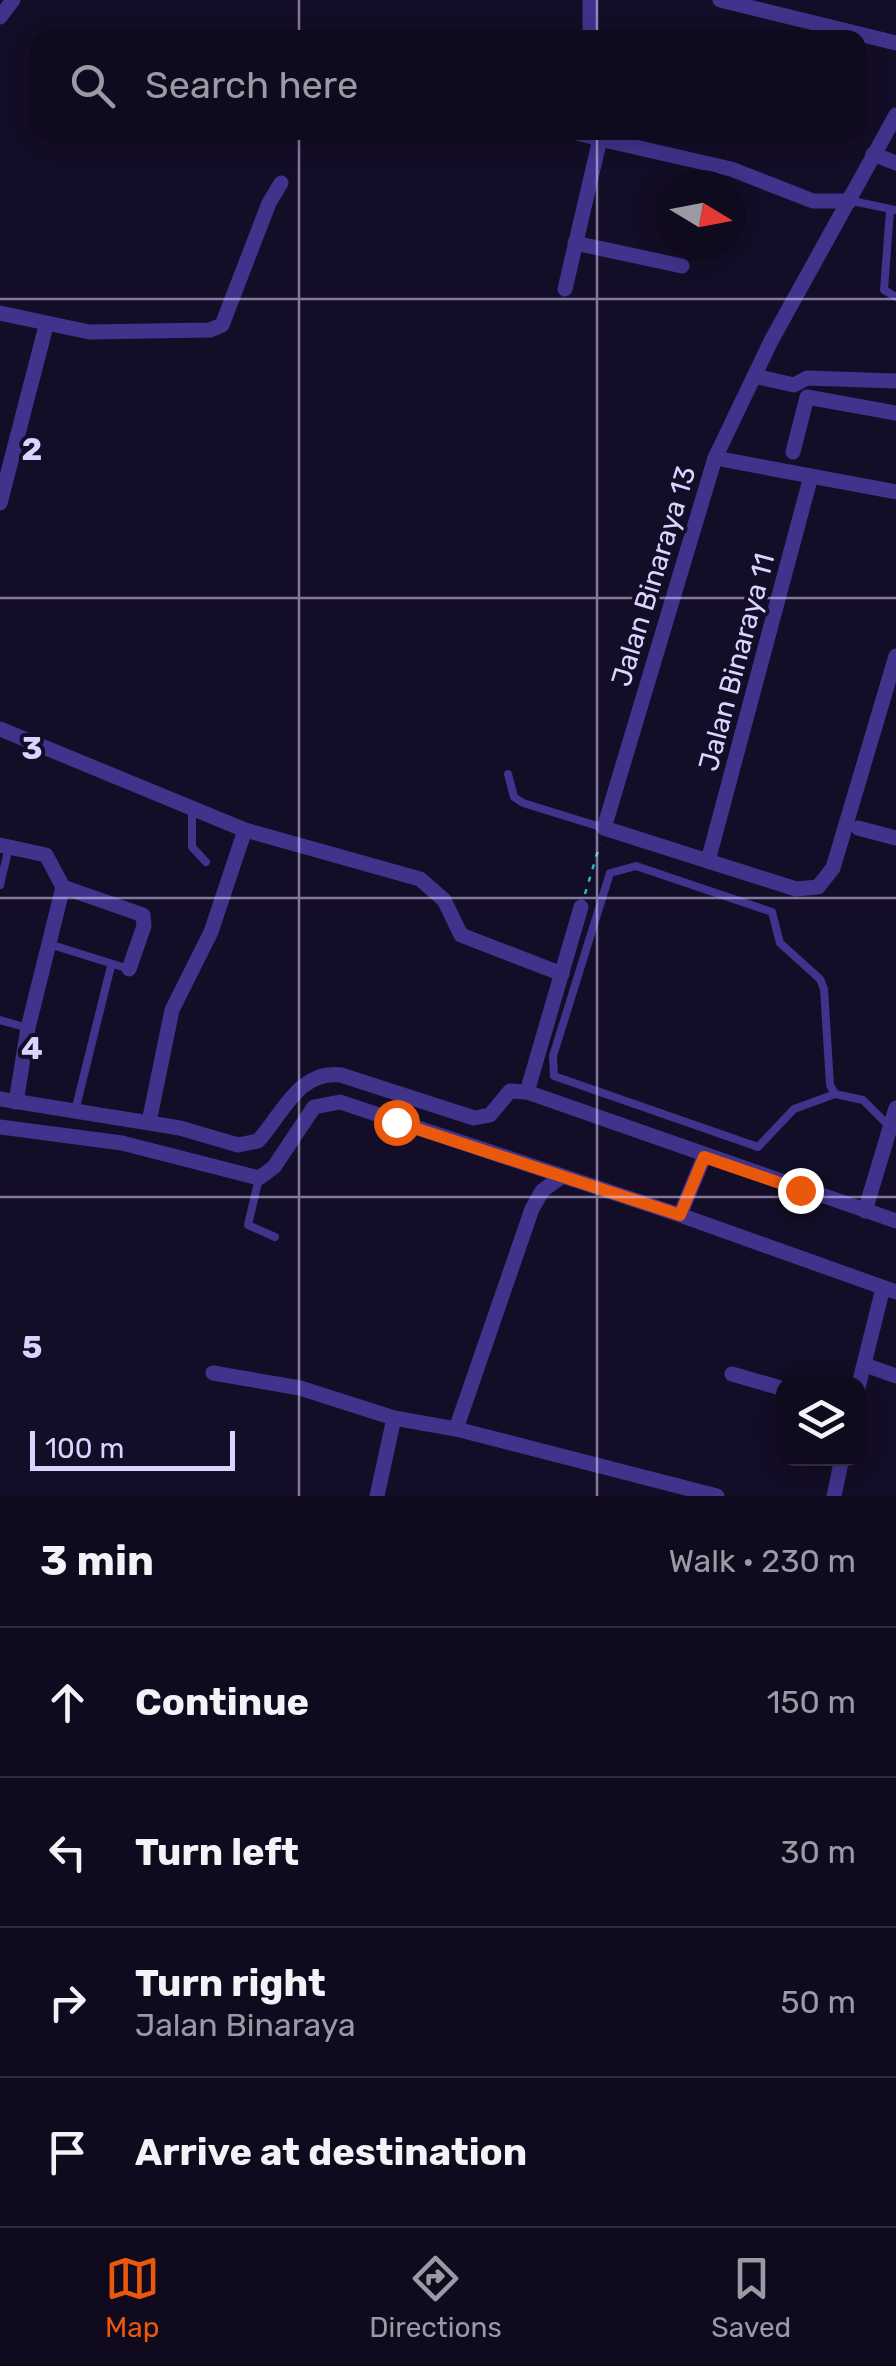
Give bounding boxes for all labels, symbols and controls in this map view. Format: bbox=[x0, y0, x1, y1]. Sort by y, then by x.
search box bbox=[30, 30, 866, 140]
icon: search bbox=[65, 58, 120, 113]
text: Search here bbox=[145, 62, 358, 108]
north arrow bbox=[656, 170, 746, 260]
text: 2 bbox=[22, 430, 42, 468]
street label: Jalan Binaraya 13 bbox=[604, 462, 703, 690]
street label: Jalan Binaraya 11 bbox=[692, 550, 781, 775]
text: 3 bbox=[21, 729, 43, 767]
text: 4 bbox=[21, 1029, 43, 1067]
route start bbox=[374, 1100, 420, 1146]
route end bbox=[778, 1168, 824, 1214]
text: 5 bbox=[22, 1328, 42, 1366]
map controls bbox=[776, 1376, 866, 1466]
button: layers bbox=[776, 1376, 866, 1466]
scale bar bbox=[30, 1426, 235, 1470]
text: 100 m bbox=[45, 1432, 124, 1465]
text: 3 min bbox=[40, 1536, 154, 1586]
text: Walk · 230 m bbox=[669, 1542, 856, 1580]
icon: ahead bbox=[40, 1675, 95, 1730]
text: Continue bbox=[135, 1679, 309, 1725]
text: 150 m bbox=[767, 1683, 856, 1721]
icon: left bbox=[40, 1825, 95, 1880]
text: Turn left bbox=[135, 1829, 299, 1875]
text: 30 m bbox=[780, 1833, 856, 1871]
text: Turn right bbox=[135, 1960, 326, 2006]
icon: right bbox=[40, 1975, 95, 2030]
text: 50 m bbox=[780, 1983, 856, 2021]
text: Jalan Binaraya bbox=[135, 2006, 356, 2044]
icon: arrive bbox=[40, 2125, 95, 2180]
text: Arrive at destination bbox=[135, 2129, 527, 2175]
tab: Map bbox=[105, 2251, 160, 2344]
tab: Directions bbox=[369, 2251, 502, 2344]
tab: Saved bbox=[711, 2251, 791, 2344]

